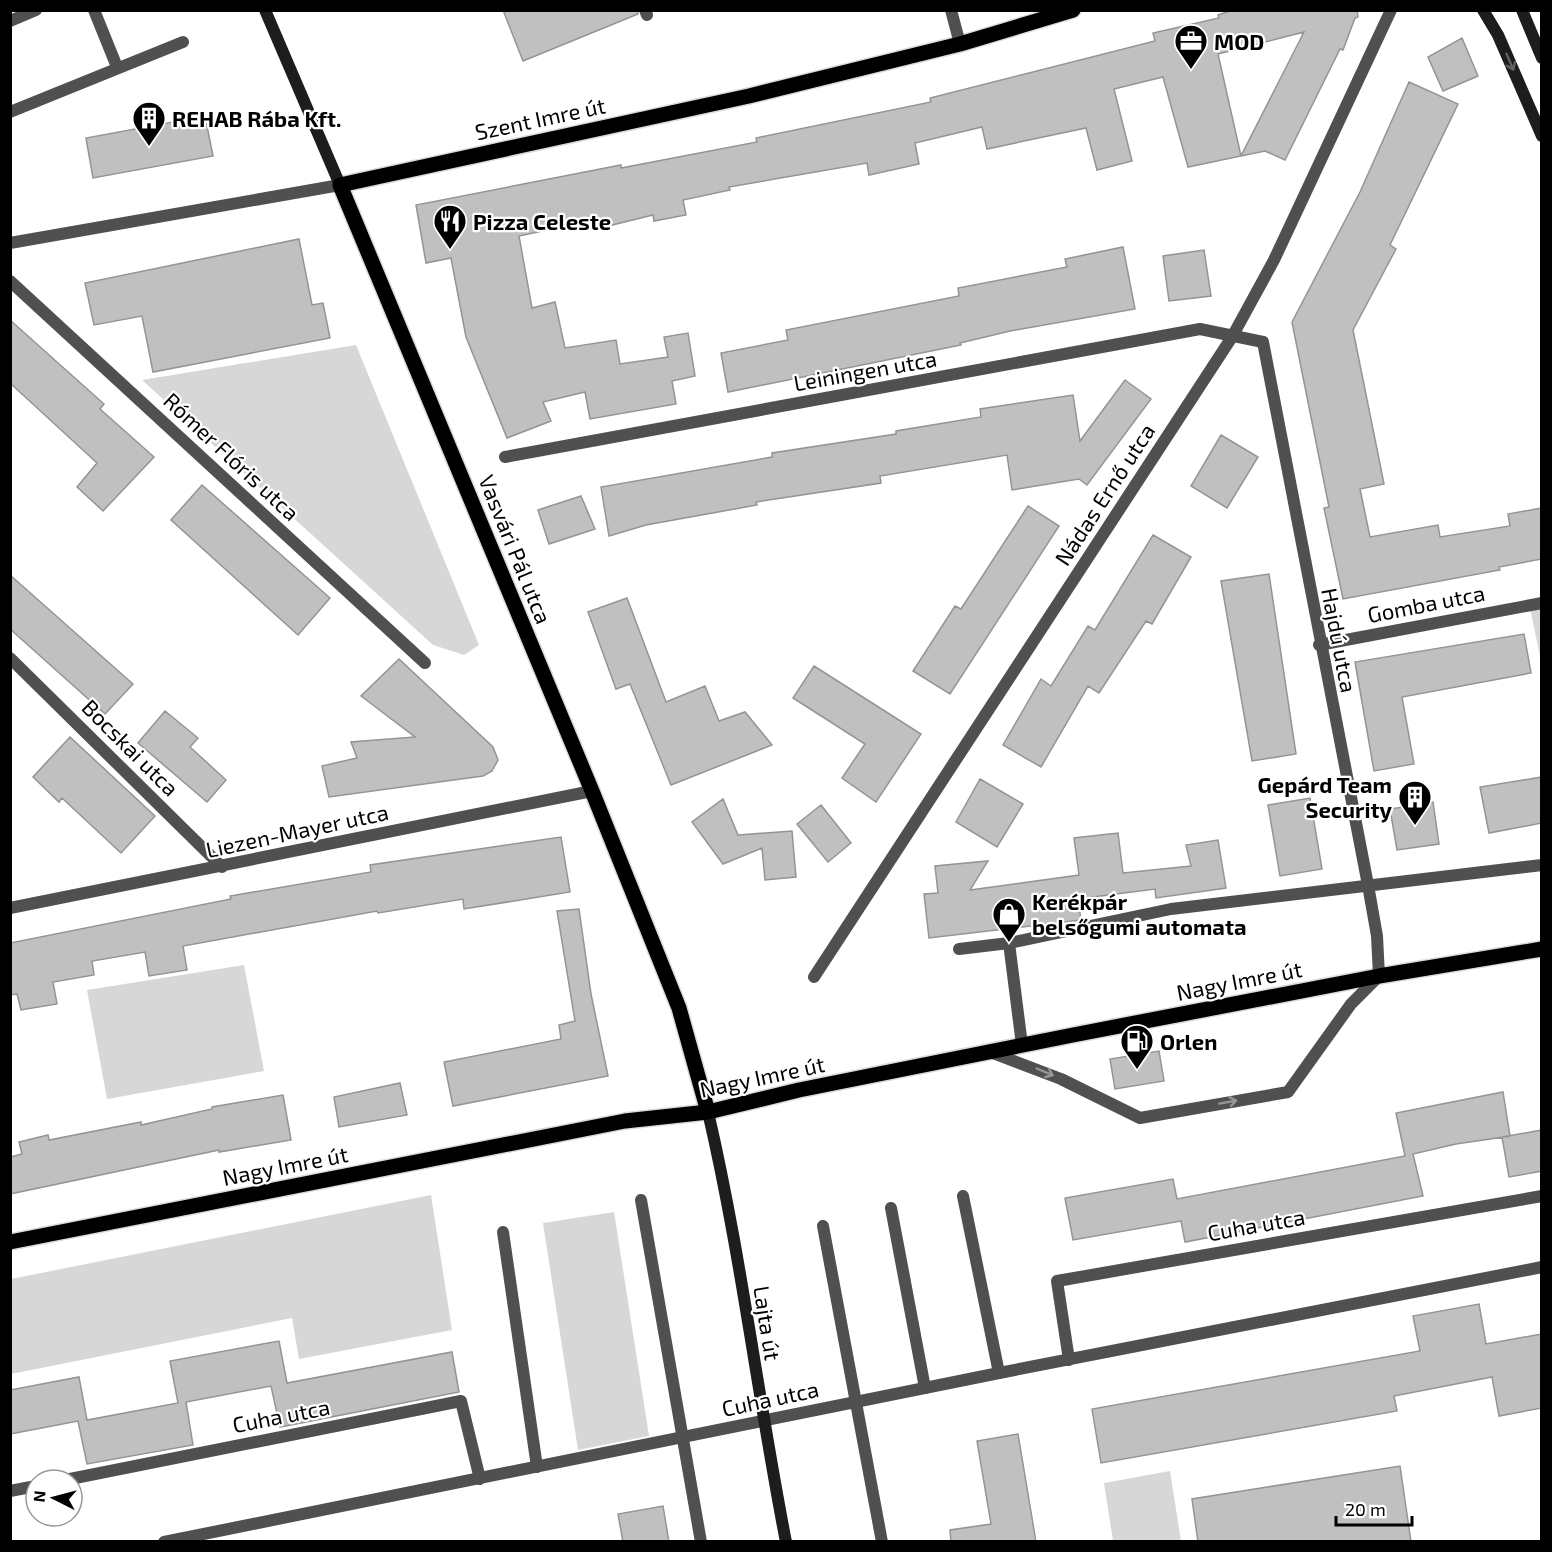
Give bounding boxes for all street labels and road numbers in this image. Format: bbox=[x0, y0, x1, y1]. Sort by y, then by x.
street label: Szent Imre út bbox=[472, 91, 608, 145]
street label: Leiningen utca bbox=[791, 345, 939, 395]
street label: Rómer Flóris utca bbox=[159, 387, 305, 525]
street label: Nádas Ernő utca bbox=[1049, 418, 1159, 570]
street label: Vasvári Pál utca bbox=[474, 471, 558, 627]
street label: Gomba utca bbox=[1365, 579, 1487, 627]
street label: Hajdú utca bbox=[1316, 585, 1363, 695]
street label: Bocskai utca bbox=[77, 693, 185, 801]
street label: Liezen-Mayer utca bbox=[203, 798, 391, 862]
street label: Nagy Imre út bbox=[1174, 955, 1304, 1005]
street label: Nagy Imre út bbox=[697, 1050, 827, 1102]
street label: Nagy Imre út bbox=[220, 1140, 350, 1190]
street label: Cuha utca bbox=[1205, 1203, 1307, 1245]
street label: Lajta út bbox=[748, 1284, 787, 1362]
street label: Cuha utca bbox=[719, 1375, 821, 1421]
street label: Cuha utca bbox=[230, 1393, 332, 1437]

